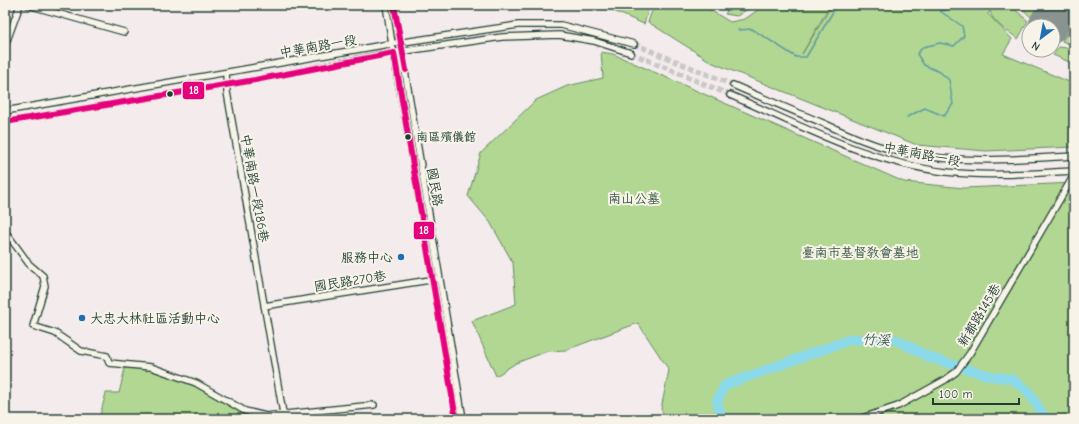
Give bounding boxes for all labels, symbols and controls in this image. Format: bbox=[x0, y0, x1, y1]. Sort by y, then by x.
north arrow bbox=[1021, 18, 1061, 58]
street label: 中華南路一段 bbox=[278, 32, 358, 60]
text: N bbox=[1029, 39, 1042, 53]
line badge: 18 bbox=[182, 81, 205, 100]
text: 18 bbox=[189, 84, 199, 97]
unlabelled marker bbox=[165, 89, 175, 99]
place label: 南區殯儀館 bbox=[416, 130, 476, 144]
marker: 南區殯儀館 bbox=[403, 132, 413, 142]
street label: 中華南路一段186巷 bbox=[238, 133, 272, 243]
street label: 中華南路一段 bbox=[882, 139, 962, 169]
street label: 國民路 bbox=[424, 166, 446, 208]
park label: 南山公墓 bbox=[608, 191, 660, 206]
line badge: 18 bbox=[413, 221, 435, 240]
text: 18 bbox=[419, 224, 429, 237]
park label: 臺南市基督教會墓地 bbox=[801, 245, 919, 260]
place label: 服務中心 bbox=[341, 250, 393, 265]
marker: 服務中心 bbox=[396, 252, 406, 262]
street label: 國民路270巷 bbox=[313, 268, 387, 294]
street label: 新都路145巷 bbox=[954, 281, 1004, 349]
place label: 大忠大林社區活動中心 bbox=[90, 311, 220, 326]
marker: 大忠大林社區活動中心 bbox=[77, 313, 87, 323]
water label: 竹溪 bbox=[862, 331, 891, 349]
scale bar bbox=[933, 380, 1019, 406]
text: 100 m bbox=[939, 387, 972, 401]

